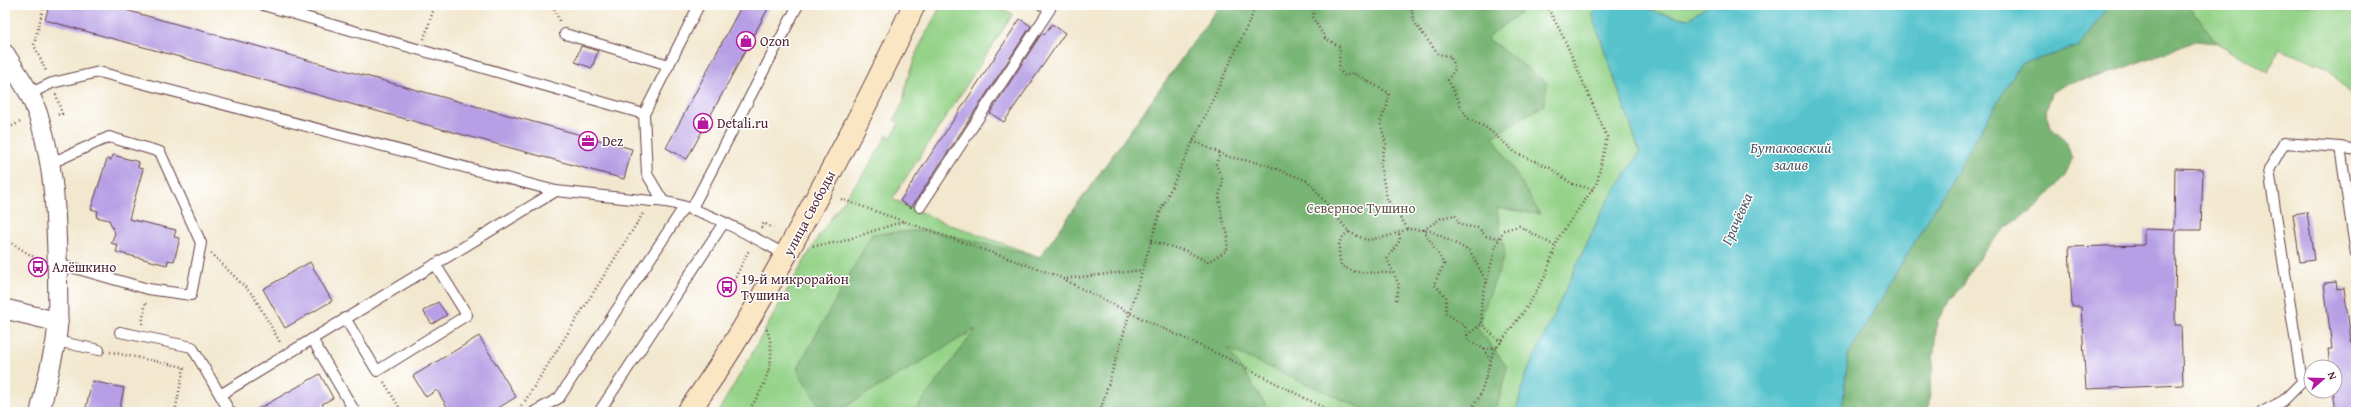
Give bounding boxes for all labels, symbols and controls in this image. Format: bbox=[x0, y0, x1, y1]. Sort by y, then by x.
shop icon: Ozon bbox=[735, 30, 757, 52]
place label: Ozon bbox=[760, 31, 790, 51]
shop icon: Detali.ru bbox=[692, 112, 714, 134]
place label: Detali.ru bbox=[717, 113, 769, 133]
office icon: Dez bbox=[577, 130, 599, 152]
place label: Dez bbox=[602, 131, 623, 151]
water label: Бутаковский залив bbox=[1750, 137, 1832, 175]
street label: улица Свободы bbox=[778, 167, 840, 260]
water label: Грачёвка bbox=[1715, 189, 1757, 249]
park label: Северное Тушино bbox=[1306, 198, 1416, 218]
bus stop icon: Алёшкино bbox=[27, 256, 49, 278]
place label: Алёшкино bbox=[52, 257, 116, 277]
place label: 19-й микрорайон Тушина bbox=[741, 269, 849, 305]
bus stop icon: 19-й микрорайон Тушина bbox=[716, 276, 738, 298]
north arrow bbox=[2303, 359, 2343, 399]
text: N bbox=[2324, 369, 2341, 382]

